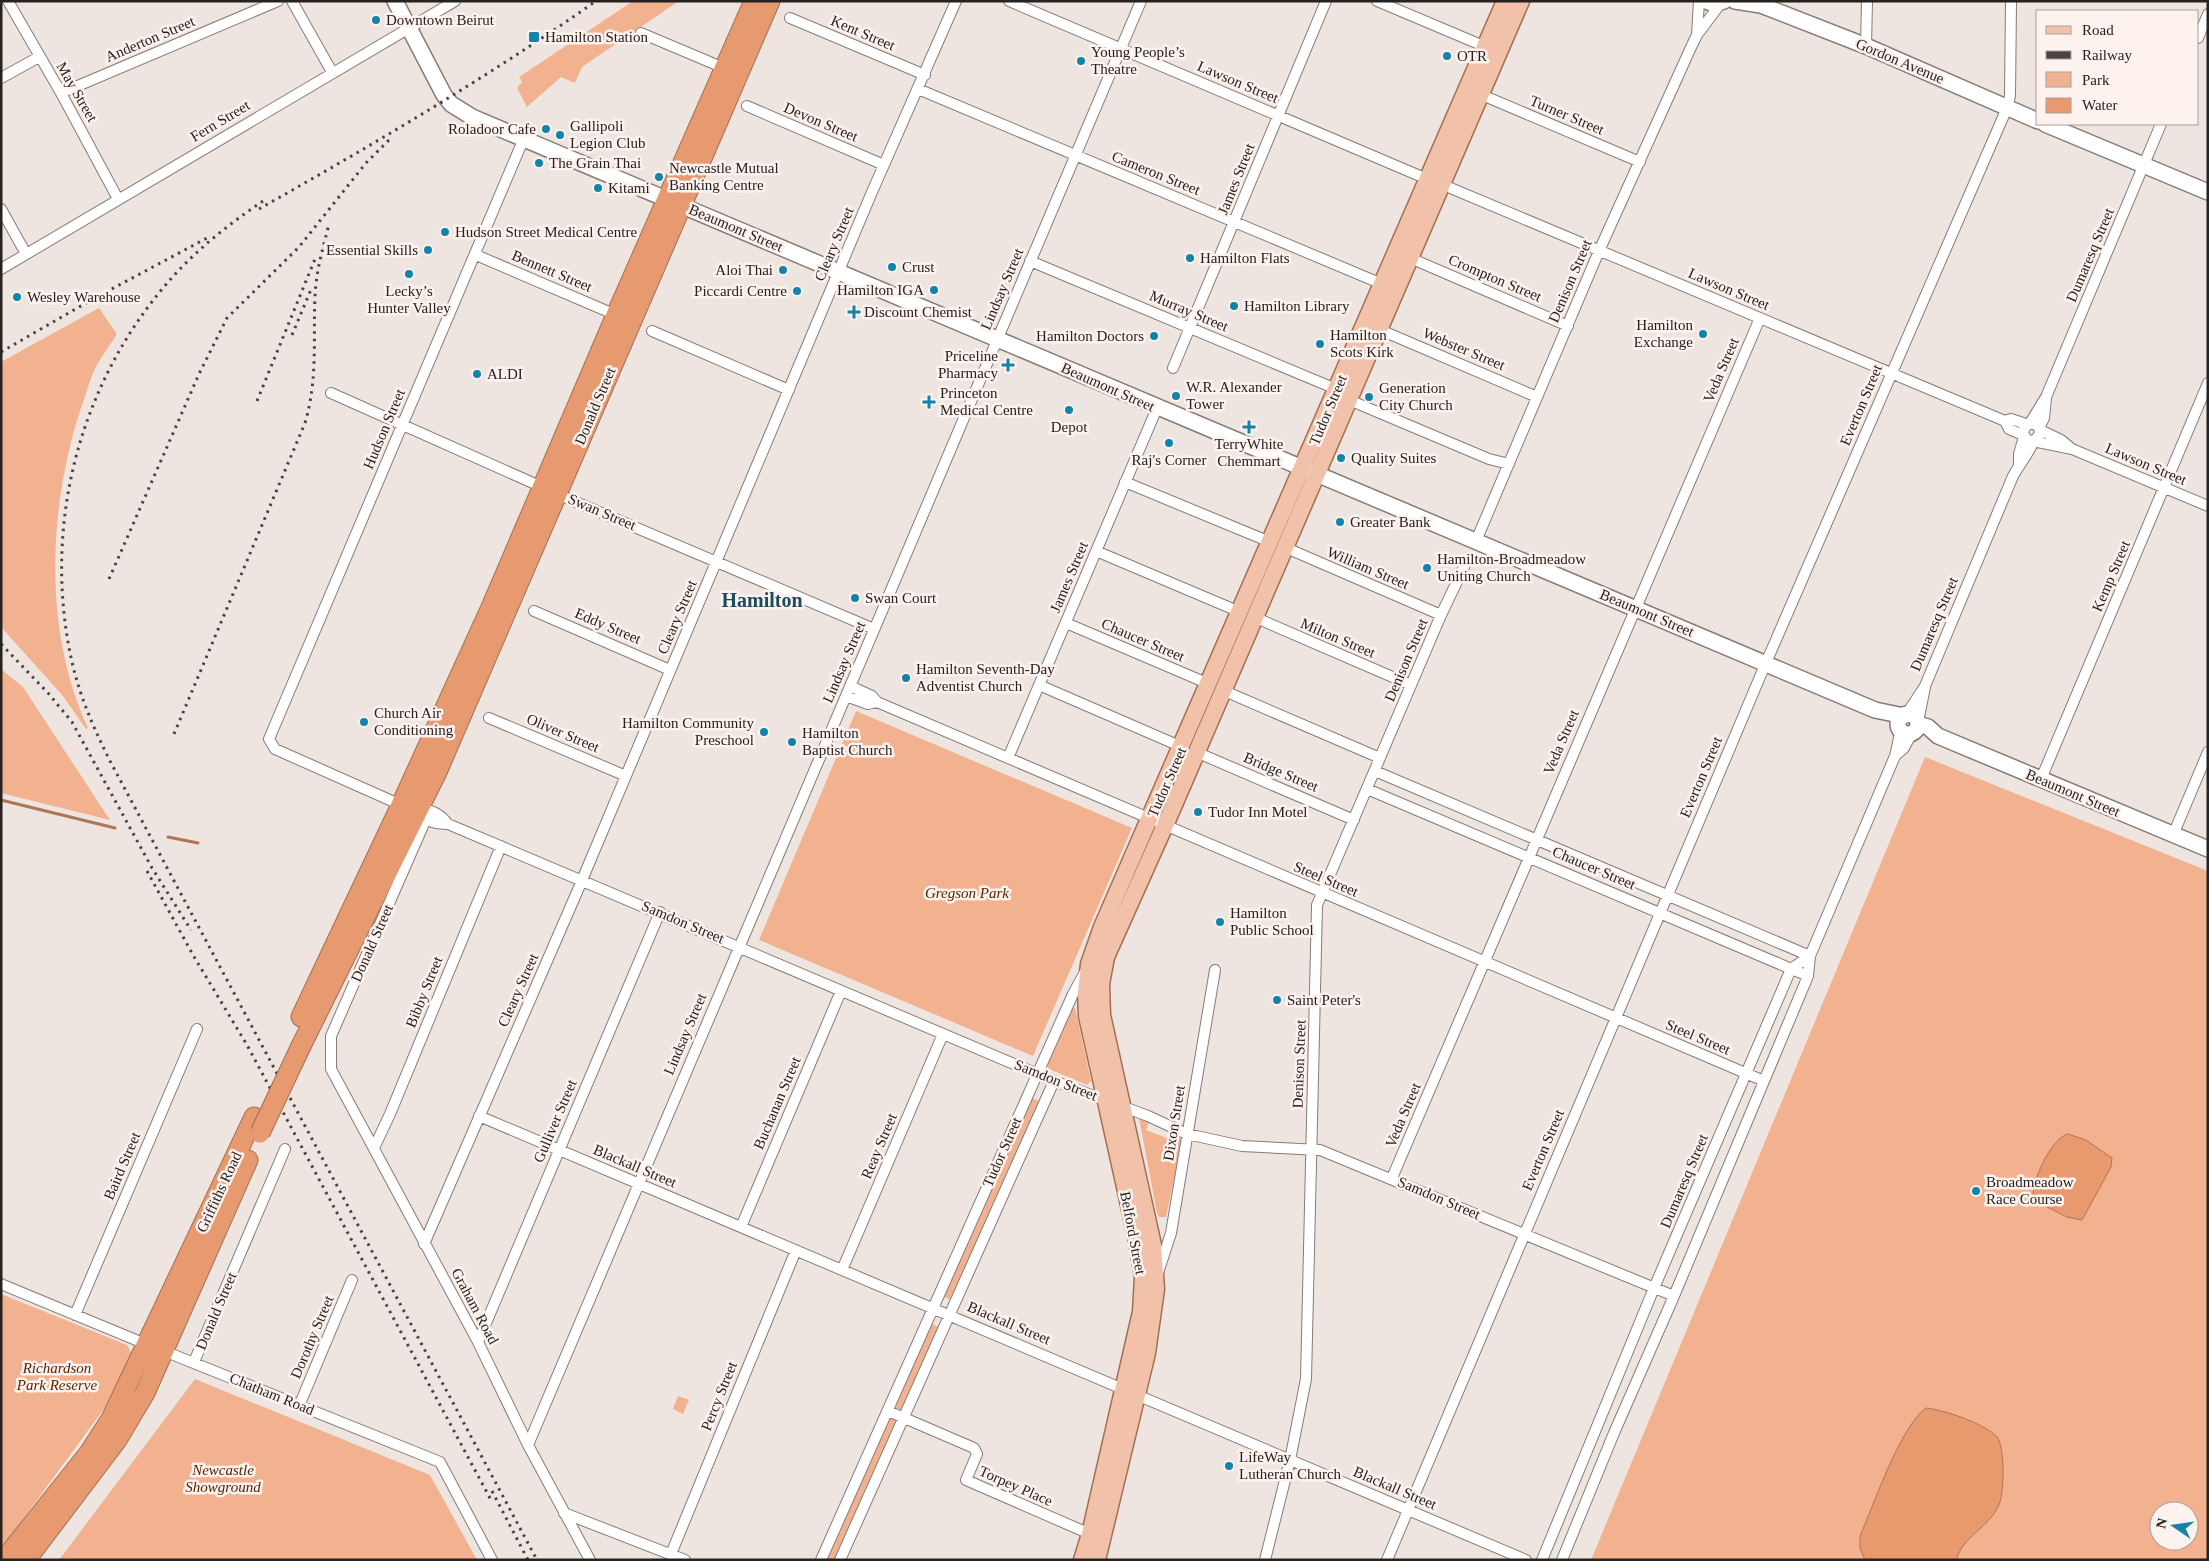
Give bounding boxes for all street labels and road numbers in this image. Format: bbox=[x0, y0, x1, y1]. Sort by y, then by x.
street label: Kent Street bbox=[829, 12, 898, 54]
street label: Anderton Street bbox=[103, 13, 198, 65]
street label: Gordon Avenue bbox=[1853, 35, 1947, 87]
street label: Lawson Street bbox=[1195, 58, 1282, 107]
street label: May Street bbox=[54, 59, 101, 125]
street label: Turner Street bbox=[1527, 92, 1607, 138]
street label: Fern Street bbox=[187, 97, 253, 145]
street label: Devon Street bbox=[782, 99, 861, 145]
street label: James Street bbox=[1214, 140, 1258, 217]
street label: Cameron Street bbox=[1110, 148, 1203, 198]
street label: Beaumont Street bbox=[687, 201, 786, 255]
street label: Cleary Street bbox=[811, 204, 857, 283]
street label: Dumaresq Street bbox=[2063, 205, 2117, 304]
street label: Denison Street bbox=[1545, 236, 1595, 325]
street label: Lindsay Street bbox=[978, 245, 1027, 332]
street label: Bennett Street bbox=[510, 247, 595, 295]
street label: Crompton Street bbox=[1446, 251, 1545, 305]
street label: Lawson Street bbox=[1686, 265, 1773, 314]
street label: Murray Street bbox=[1147, 287, 1231, 335]
street label: Webster Street bbox=[1421, 325, 1508, 374]
street label: Veda Street bbox=[1700, 334, 1742, 405]
street label: Beaumont Street bbox=[1059, 359, 1158, 415]
street label: Everton Street bbox=[1837, 361, 1886, 448]
street label: Donald Street bbox=[571, 364, 619, 447]
street label: Tudor Street bbox=[1306, 372, 1350, 448]
street label: Hudson Street bbox=[360, 386, 408, 471]
street label: Lawson Street bbox=[2103, 440, 2190, 489]
street label: Swan Street bbox=[566, 491, 639, 534]
street label: Kemp Street bbox=[2089, 537, 2133, 614]
street label: James Street bbox=[1047, 538, 1091, 615]
street label: William Street bbox=[1325, 544, 1412, 593]
street label: Dumaresq Street bbox=[1907, 574, 1961, 673]
street label: Cleary Street bbox=[654, 577, 700, 656]
street label: Beaumont Street bbox=[1598, 586, 1697, 640]
street label: Eddy Street bbox=[572, 605, 644, 647]
street label: Chaucer Street bbox=[1099, 615, 1188, 665]
street label: Milton Street bbox=[1298, 615, 1379, 661]
street label: Denison Street bbox=[1381, 615, 1431, 704]
street label: Lindsay Street bbox=[820, 618, 869, 705]
street label: Veda Street bbox=[1540, 706, 1582, 777]
street label: Oliver Street bbox=[524, 711, 602, 756]
street label: Everton Street bbox=[1677, 733, 1726, 820]
street label: Tudor Street bbox=[1144, 744, 1190, 819]
street label: Bridge Street bbox=[1241, 749, 1322, 795]
street label: Beaumont Street bbox=[2024, 766, 2123, 820]
street label: Chaucer Street bbox=[1550, 843, 1639, 893]
street label: Steel Street bbox=[1291, 858, 1362, 900]
street label: Samdon Street bbox=[639, 897, 727, 947]
street label: Donald Street bbox=[348, 901, 397, 984]
street label: Cleary Street bbox=[495, 950, 542, 1029]
street label: Bibby Street bbox=[402, 953, 446, 1030]
street label: Lindsay Street bbox=[661, 990, 710, 1077]
street label: Steel Street bbox=[1663, 1016, 1734, 1058]
street label: Denison Street bbox=[1289, 1019, 1309, 1109]
street label: Buchanan Street bbox=[750, 1054, 804, 1152]
street label: Samdon Street bbox=[1012, 1056, 1101, 1104]
street label: Gulliver Street bbox=[530, 1076, 580, 1165]
street label: Veda Street bbox=[1382, 1079, 1424, 1150]
street label: Dixon Street bbox=[1160, 1083, 1188, 1162]
street label: Everton Street bbox=[1519, 1106, 1568, 1193]
street label: Reay Street bbox=[858, 1110, 900, 1181]
street label: Tudor Street bbox=[979, 1114, 1025, 1189]
street label: Baird Street bbox=[101, 1129, 144, 1202]
street label: Dumaresq Street bbox=[1657, 1131, 1711, 1230]
street label: Blackall Street bbox=[591, 1141, 680, 1191]
street label: Griffiths Road bbox=[193, 1149, 245, 1235]
street label: Samdon Street bbox=[1395, 1173, 1483, 1223]
street label: Belford Street bbox=[1117, 1190, 1149, 1277]
street label: Graham Road bbox=[448, 1265, 502, 1347]
street label: Donald Street bbox=[192, 1269, 240, 1352]
street label: Dorothy Street bbox=[287, 1292, 337, 1381]
street label: Blackall Street bbox=[965, 1298, 1054, 1348]
street label: Percy Street bbox=[698, 1358, 740, 1433]
street label: Chatham Road bbox=[227, 1370, 317, 1418]
street label: Torpey Place bbox=[977, 1463, 1055, 1509]
street label: Blackall Street bbox=[1351, 1463, 1440, 1513]

